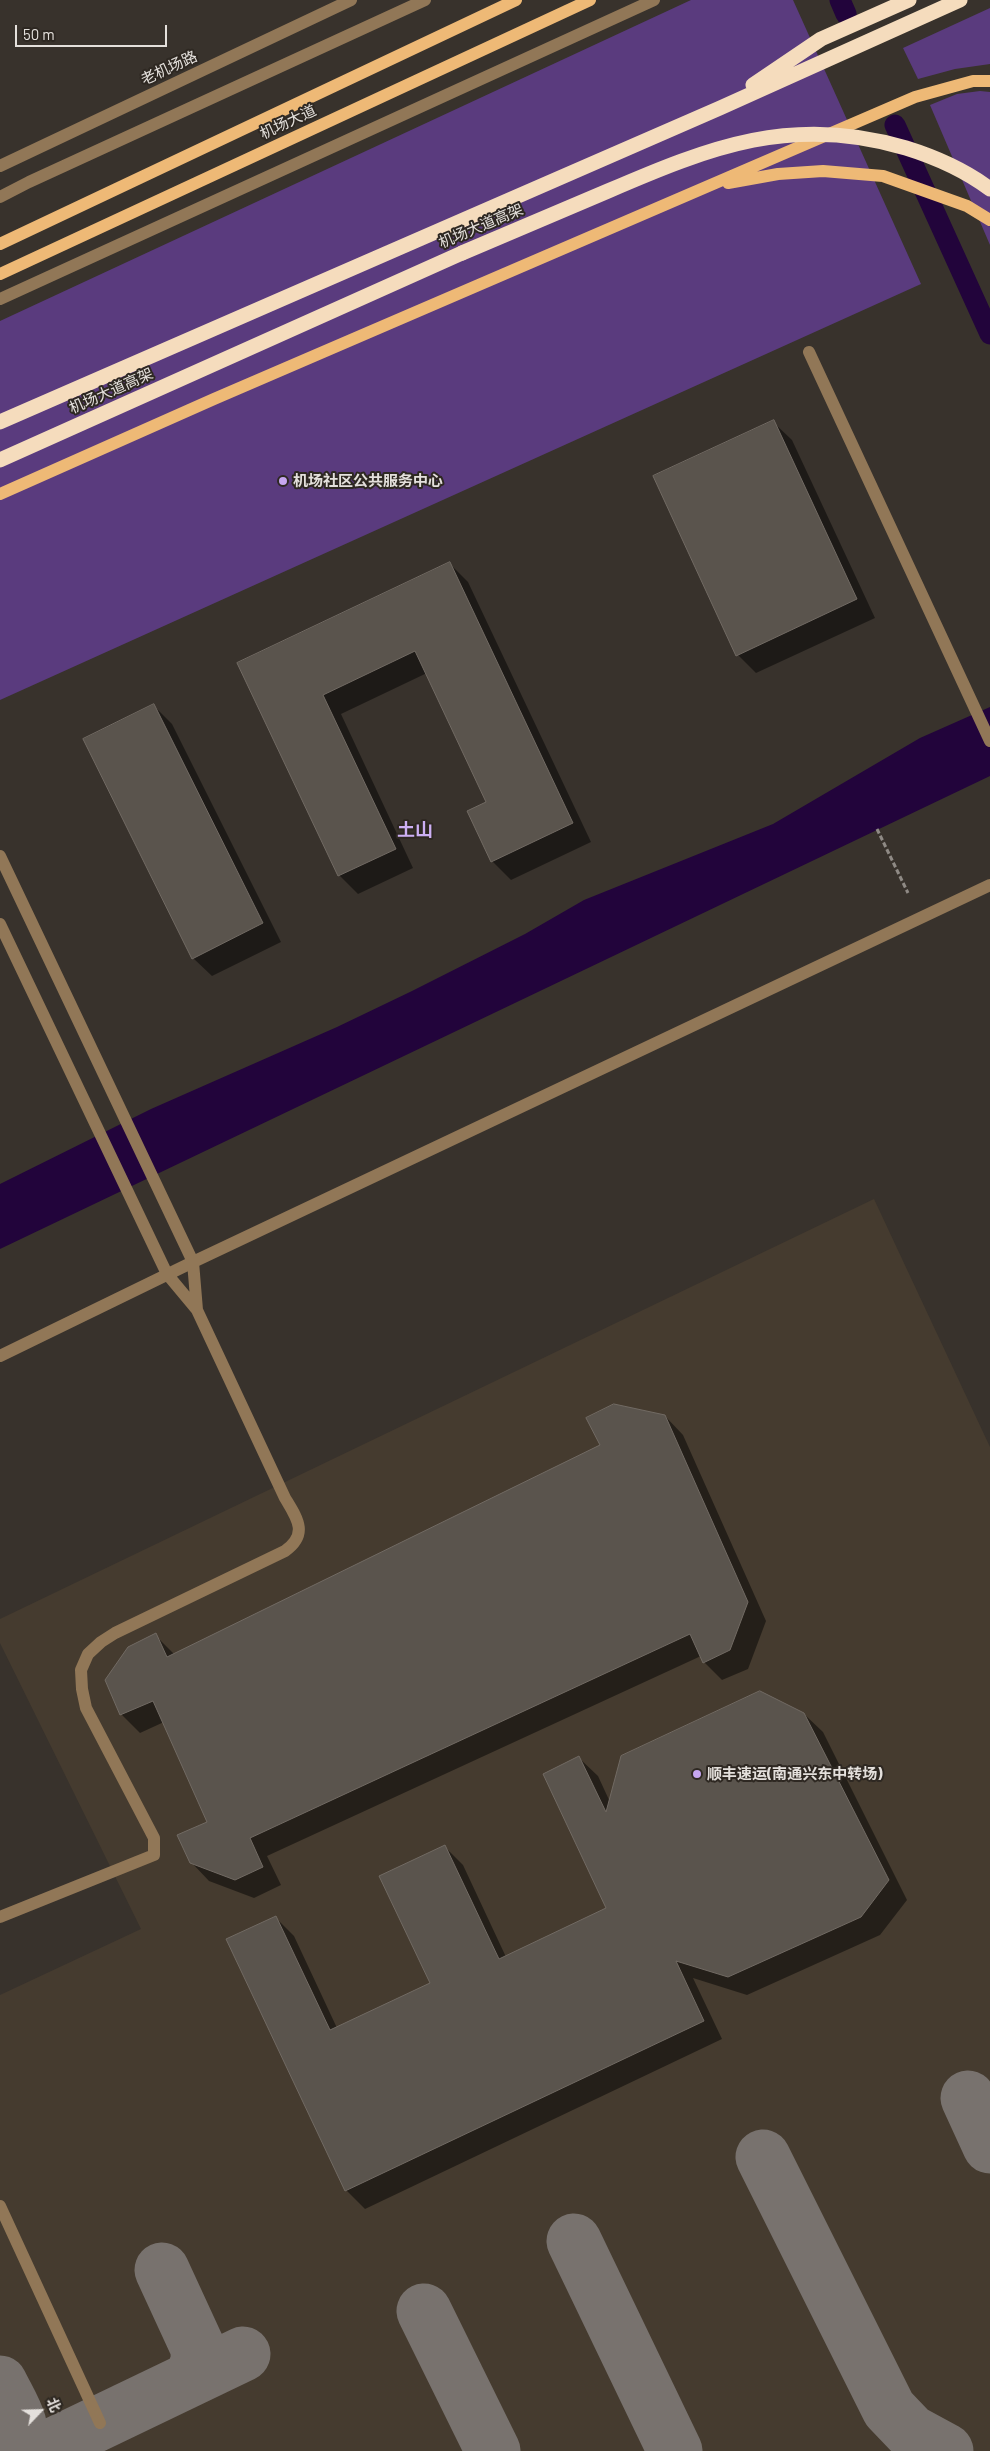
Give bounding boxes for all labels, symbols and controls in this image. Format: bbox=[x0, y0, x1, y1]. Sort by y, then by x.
scale bar bbox=[18, 15, 170, 47]
text: 50 m bbox=[23, 25, 55, 43]
street label: 老机场路 bbox=[138, 47, 200, 89]
street label: 机场大道 bbox=[257, 101, 319, 143]
street label: 机场大道高架 bbox=[436, 200, 526, 252]
street label: 机场大道高架 bbox=[66, 364, 156, 418]
place label: 机场社区公共服务中心 bbox=[293, 472, 443, 490]
marker: 机场社区公共服务中心 bbox=[277, 475, 289, 487]
district label: 土山 bbox=[397, 819, 433, 841]
place label: 顺丰速运(南通兴东中转场) bbox=[707, 1765, 882, 1783]
marker: 顺丰速运(南通兴东中转场) bbox=[691, 1768, 703, 1780]
north arrow bbox=[15, 2386, 65, 2436]
text: 北 bbox=[44, 2395, 65, 2415]

